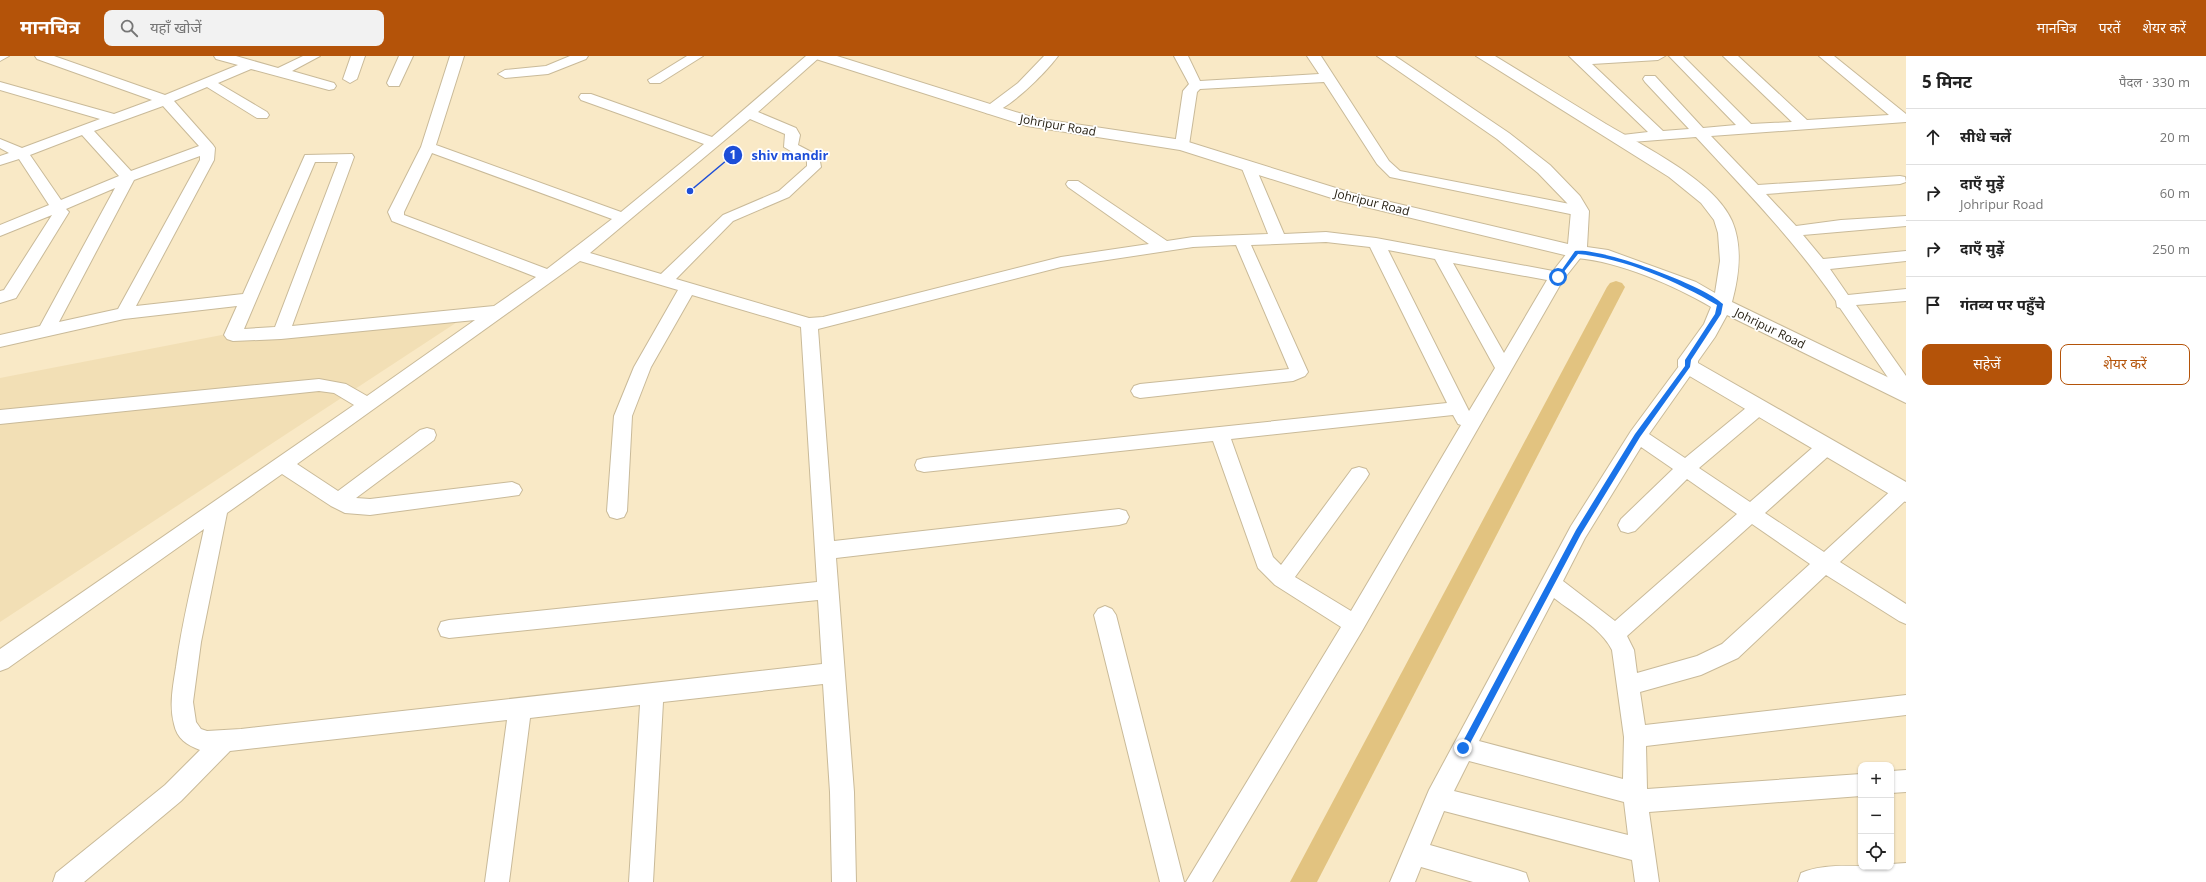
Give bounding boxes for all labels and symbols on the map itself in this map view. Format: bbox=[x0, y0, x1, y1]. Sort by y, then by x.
street label: Johripur Road bbox=[1018, 110, 1097, 140]
callout: shiv mandir bbox=[723, 143, 836, 168]
text: 1 bbox=[730, 146, 736, 163]
text: shiv mandir bbox=[751, 146, 829, 164]
street label: Johripur Road bbox=[1332, 184, 1411, 220]
route start bbox=[1549, 268, 1567, 286]
street label: Johripur Road bbox=[1731, 303, 1808, 353]
route end bbox=[1454, 739, 1472, 757]

